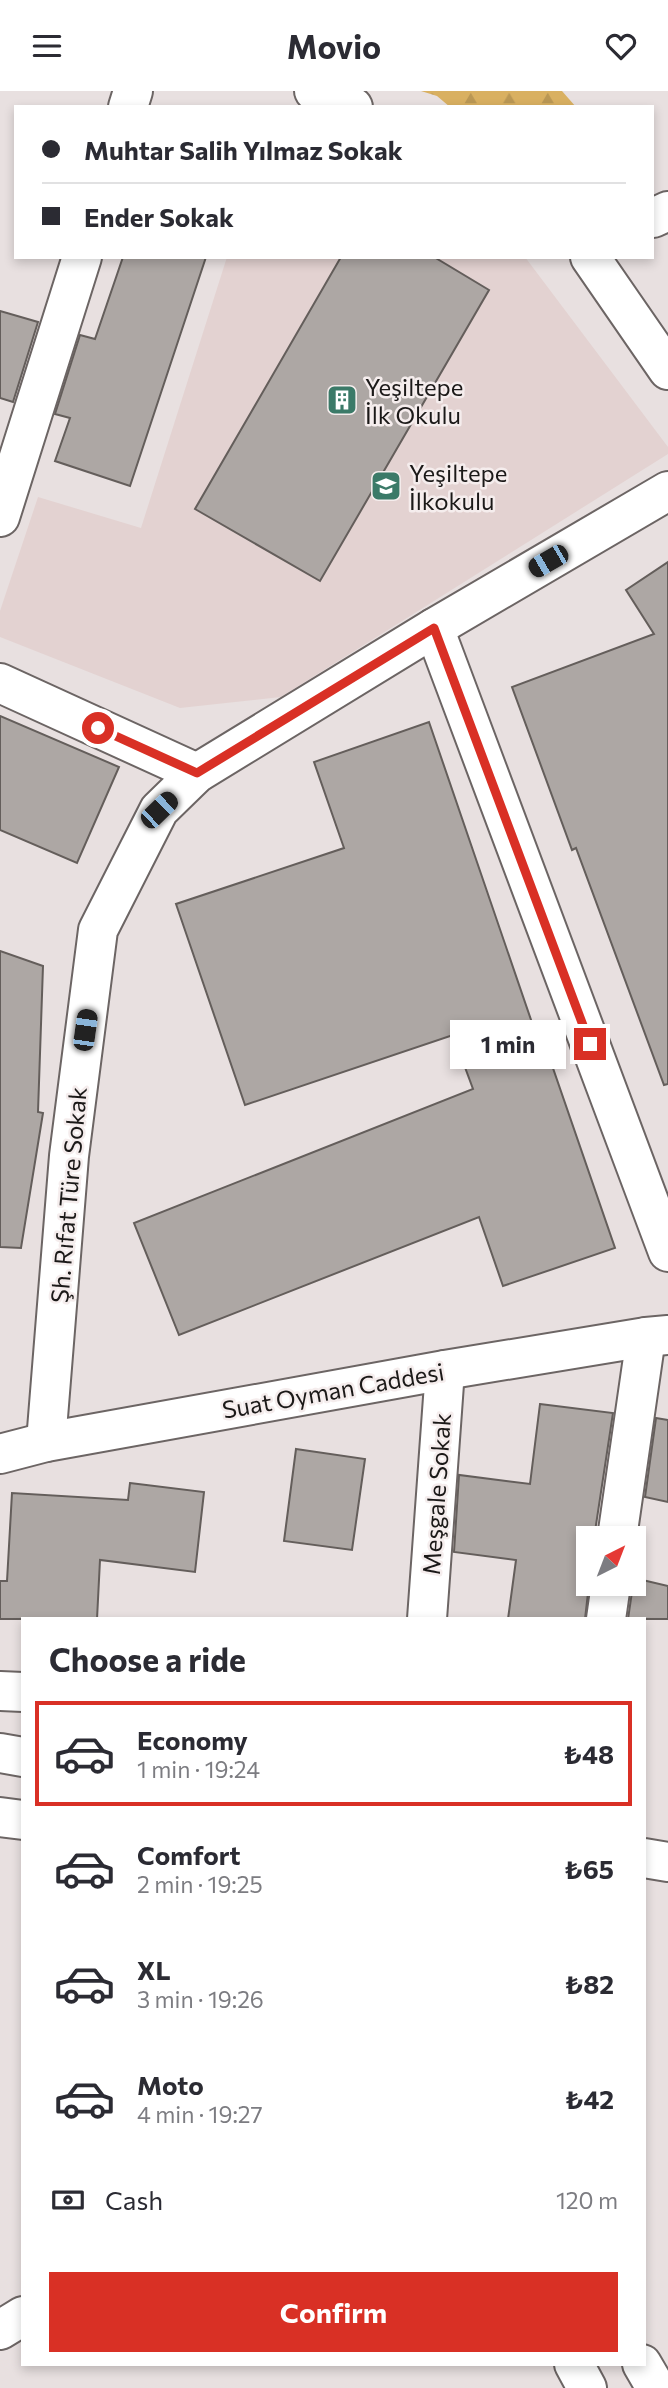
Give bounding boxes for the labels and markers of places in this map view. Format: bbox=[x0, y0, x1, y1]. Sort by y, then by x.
place label: Yeşiltepe İlk Okulu bbox=[365, 372, 463, 429]
building icon: Yeşiltepe İlk Okulu bbox=[325, 383, 359, 417]
place label: Yeşiltepe İlkokulu bbox=[409, 458, 507, 515]
school or university icon: Yeşiltepe İlkokulu bbox=[369, 469, 403, 503]

